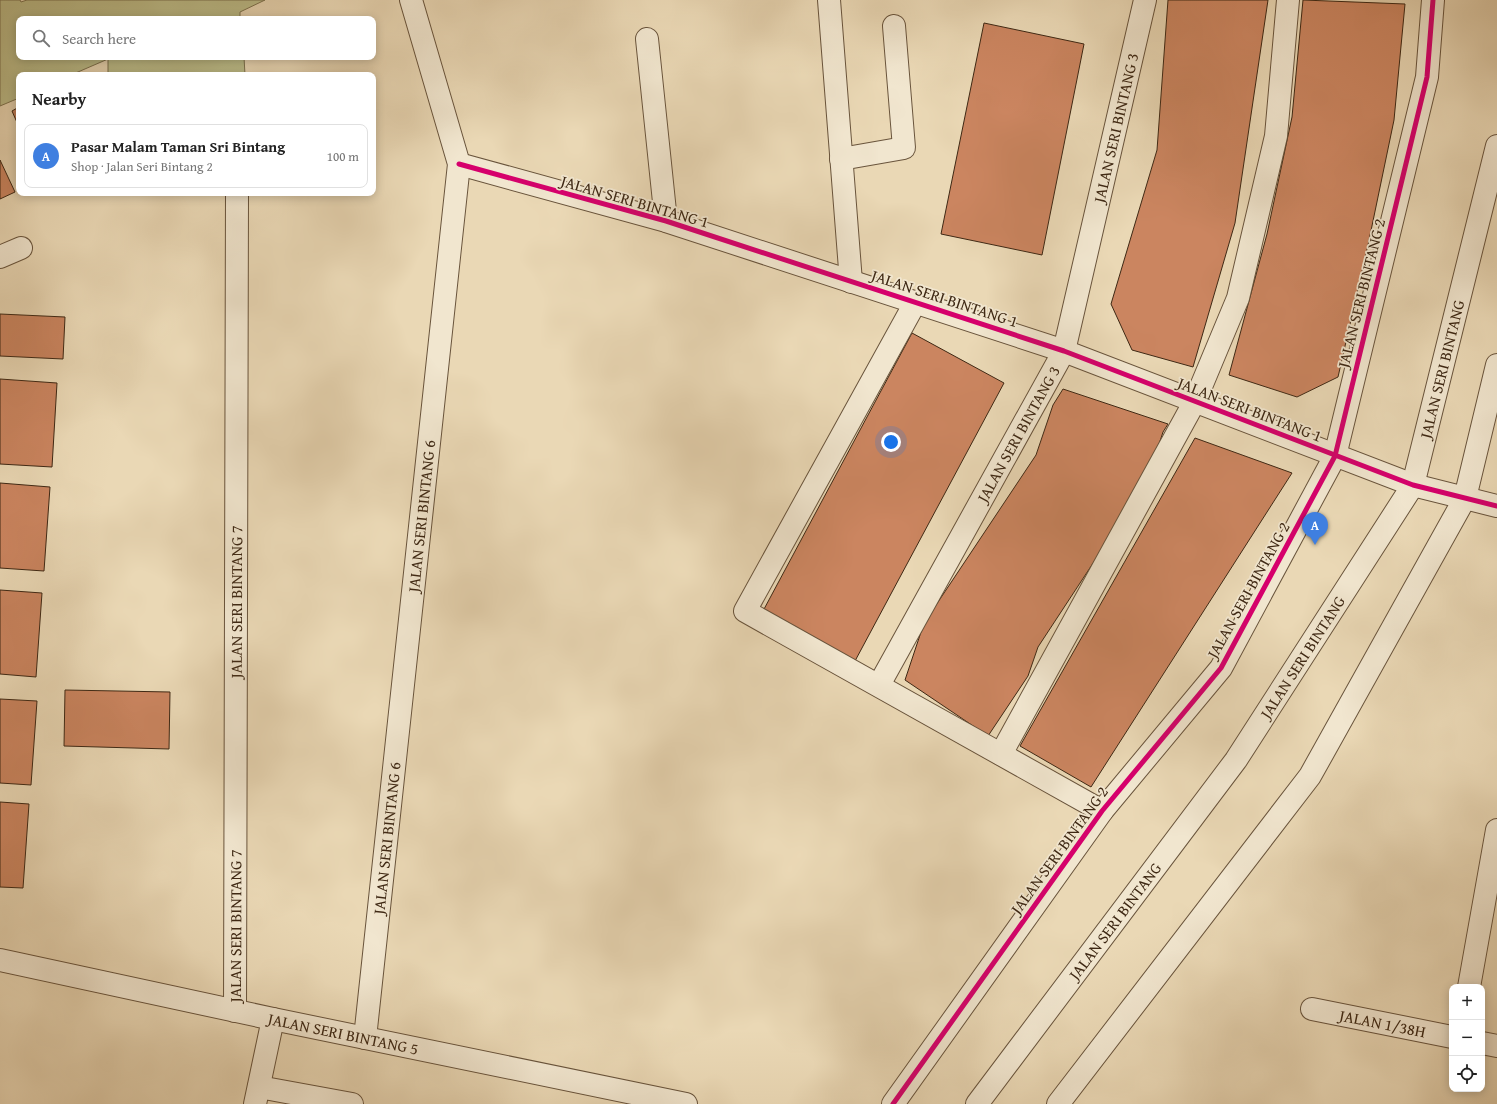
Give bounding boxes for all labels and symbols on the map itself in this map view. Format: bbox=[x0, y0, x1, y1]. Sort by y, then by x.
street label: JALAN SERI BINTANG 3 bbox=[1086, 50, 1144, 207]
street label: JALAN SERI BINTANG 1 bbox=[556, 168, 712, 234]
street label: JALAN SERI BINTANG 2 bbox=[1330, 216, 1391, 372]
street label: JALAN SERI BINTANG 1 bbox=[867, 262, 1022, 333]
street label: JALAN SERI BINTANG bbox=[1413, 297, 1471, 443]
street label: JALAN SERI BINTANG 3 bbox=[969, 361, 1066, 508]
street label: JALAN SERI BINTANG 1 bbox=[1172, 370, 1326, 448]
your location bbox=[881, 432, 901, 452]
street label: JALAN SERI BINTANG 6 bbox=[401, 438, 441, 595]
pin: A bbox=[1302, 512, 1328, 545]
street label: JALAN SERI BINTANG 2 bbox=[1199, 517, 1296, 665]
street label: JALAN SERI BINTANG 7 bbox=[224, 525, 248, 681]
street label: JALAN SERI BINTANG bbox=[1253, 590, 1351, 725]
street label: JALAN SERI BINTANG 6 bbox=[366, 760, 407, 918]
street label: JALAN SERI BINTANG 2 bbox=[1003, 781, 1114, 921]
street label: JALAN SERI BINTANG 7 bbox=[223, 849, 247, 1005]
street label: JALAN SERI BINTANG bbox=[1061, 857, 1167, 987]
street label: JALAN 1/38H bbox=[1335, 1002, 1428, 1044]
street label: JALAN SERI BINTANG 5 bbox=[264, 1006, 421, 1061]

